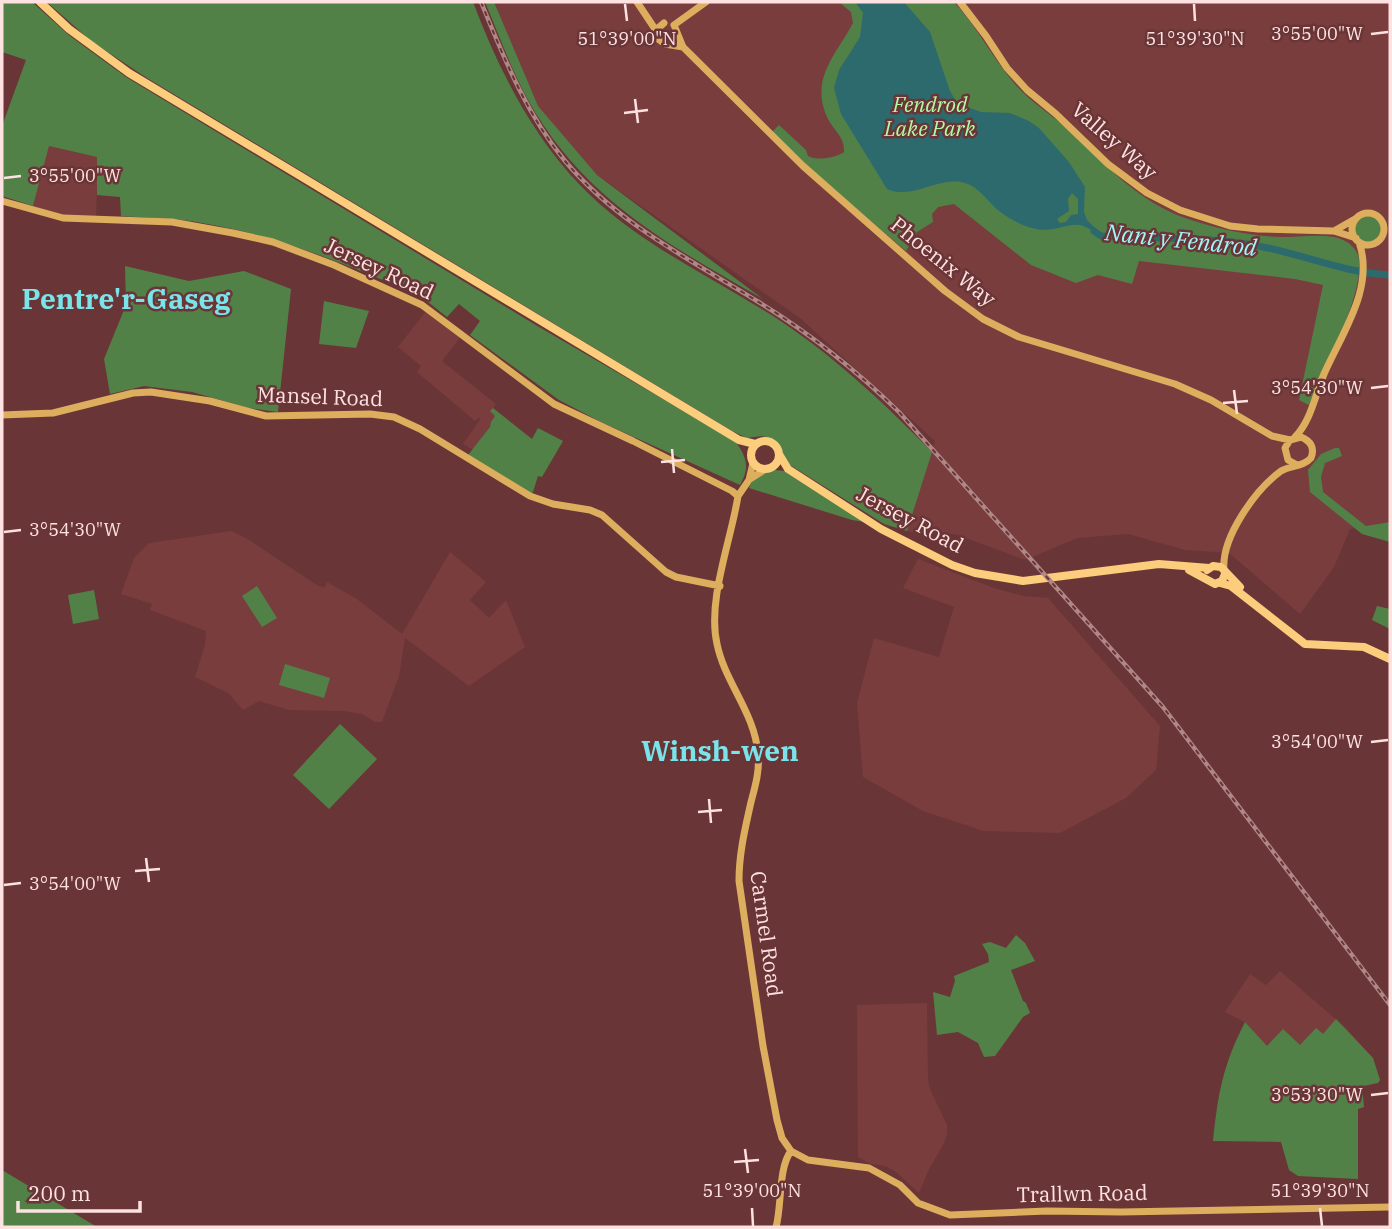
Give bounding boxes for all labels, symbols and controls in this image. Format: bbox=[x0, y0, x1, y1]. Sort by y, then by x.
text: 3°55'00"W bbox=[1271, 22, 1364, 45]
text: 51°39'00"N bbox=[578, 27, 677, 50]
text: 51°39'30"N bbox=[1146, 27, 1245, 50]
park label: Fendrod Lake Park bbox=[883, 90, 977, 142]
street label: Valley Way bbox=[1066, 95, 1164, 186]
text: 3°55'00"W bbox=[29, 164, 122, 187]
street label: Phoenix Way bbox=[885, 210, 1003, 313]
water label: Nant y Fendrod bbox=[1103, 216, 1259, 262]
street label: Jersey Road bbox=[320, 231, 439, 306]
district label: Pentre'r-Gaseg bbox=[22, 280, 231, 317]
text: 3°54'30"W bbox=[1271, 376, 1364, 399]
street label: Mansel Road bbox=[257, 380, 384, 412]
street label: Jersey Road bbox=[852, 479, 969, 559]
text: 3°54'30"W bbox=[29, 518, 122, 541]
text: 3°54'00"W bbox=[1271, 730, 1364, 753]
district label: Winsh-wen bbox=[641, 732, 799, 769]
street label: Carmel Road bbox=[744, 869, 790, 999]
text: 3°54'00"W bbox=[29, 872, 122, 895]
text: 3°53'30"W bbox=[1271, 1083, 1364, 1106]
scale bar bbox=[18, 1170, 140, 1214]
street label: Trallwn Road bbox=[1016, 1178, 1148, 1208]
text: 200 m bbox=[28, 1179, 91, 1207]
text: 51°39'00"N bbox=[703, 1179, 802, 1202]
text: 51°39'30"N bbox=[1271, 1179, 1370, 1202]

